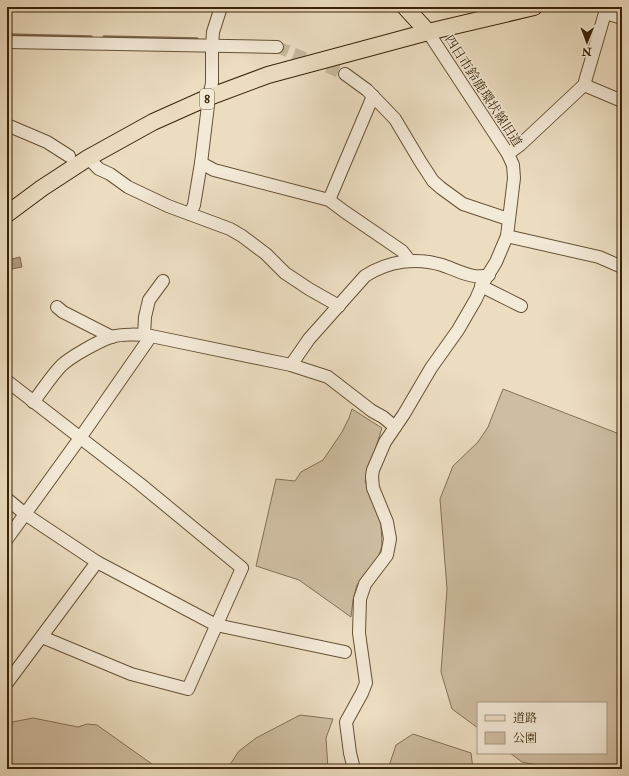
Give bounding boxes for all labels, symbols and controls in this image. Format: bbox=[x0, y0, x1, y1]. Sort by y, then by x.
north arrow bbox=[567, 22, 607, 62]
street label: 四日市鈴鹿環状線旧道 bbox=[441, 32, 525, 150]
text: N bbox=[581, 45, 593, 58]
road number: 8 bbox=[200, 89, 214, 109]
legend bbox=[477, 702, 607, 754]
text: 道路 bbox=[513, 711, 537, 726]
text: 公園 bbox=[513, 731, 537, 746]

